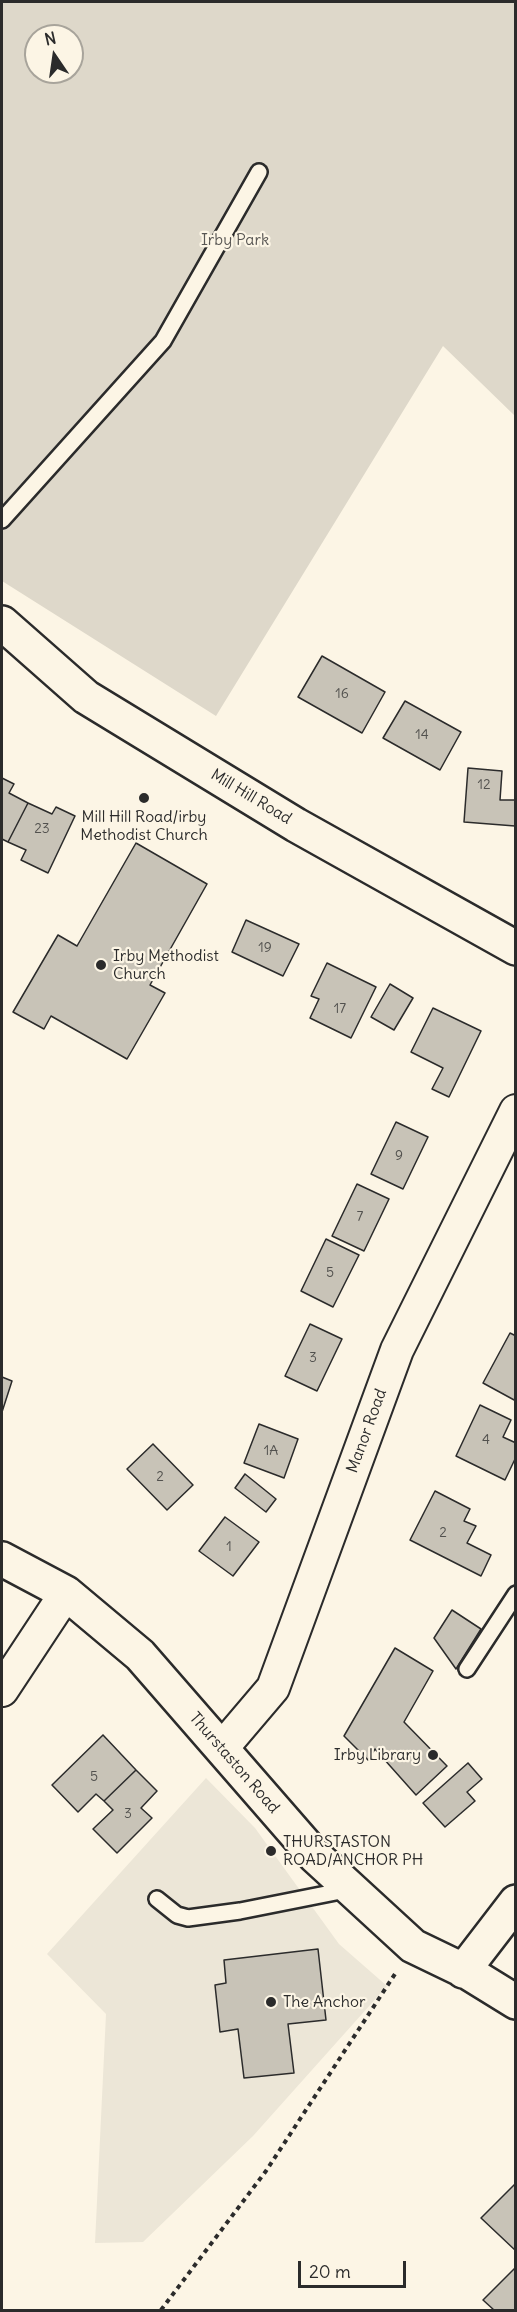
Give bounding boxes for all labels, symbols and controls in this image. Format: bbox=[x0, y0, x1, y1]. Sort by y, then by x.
north arrow bbox=[24, 24, 84, 84]
text: N bbox=[43, 27, 58, 49]
park label: Irby Park bbox=[201, 230, 269, 250]
house number: 16 bbox=[335, 686, 349, 702]
house number: 14 bbox=[415, 727, 429, 743]
street label: Mill Hill Road bbox=[207, 765, 295, 829]
house number: 12 bbox=[477, 777, 491, 793]
marker: Mill Hill Road/irby Methodist Church bbox=[137, 791, 151, 805]
place label: Mill Hill Road/irby Methodist Church bbox=[80, 807, 208, 845]
house number: 23 bbox=[34, 821, 50, 837]
house number: 19 bbox=[258, 940, 272, 956]
place label: Irby Methodist Church bbox=[113, 946, 219, 984]
marker: Irby Methodist Church bbox=[94, 958, 108, 972]
house number: 17 bbox=[334, 1001, 346, 1017]
house number: 9 bbox=[395, 1148, 403, 1164]
house number: 7 bbox=[357, 1209, 363, 1225]
house number: 5 bbox=[326, 1265, 334, 1281]
house number: 3 bbox=[309, 1350, 317, 1366]
street label: Manor Road bbox=[343, 1386, 391, 1476]
house number: 4 bbox=[482, 1432, 490, 1448]
house number: 1A bbox=[264, 1443, 278, 1459]
house number: 2 bbox=[156, 1469, 164, 1485]
house number: 2 bbox=[439, 1525, 447, 1541]
house number: 1 bbox=[226, 1539, 232, 1555]
street label: Thurstaston Road bbox=[185, 1709, 283, 1817]
place label: Irby Library bbox=[334, 1745, 421, 1765]
marker: Irby Library bbox=[426, 1748, 440, 1762]
house number: 5 bbox=[90, 1769, 98, 1785]
house number: 3 bbox=[124, 1806, 132, 1822]
place label: THURSTASTON ROAD/ANCHOR PH bbox=[283, 1832, 423, 1870]
marker: THURSTASTON ROAD/ANCHOR PH bbox=[264, 1844, 278, 1858]
place label: The Anchor bbox=[283, 1992, 365, 2012]
marker: The Anchor bbox=[264, 1995, 278, 2009]
scale bar bbox=[301, 2249, 409, 2287]
text: 20 m bbox=[309, 2260, 351, 2283]

